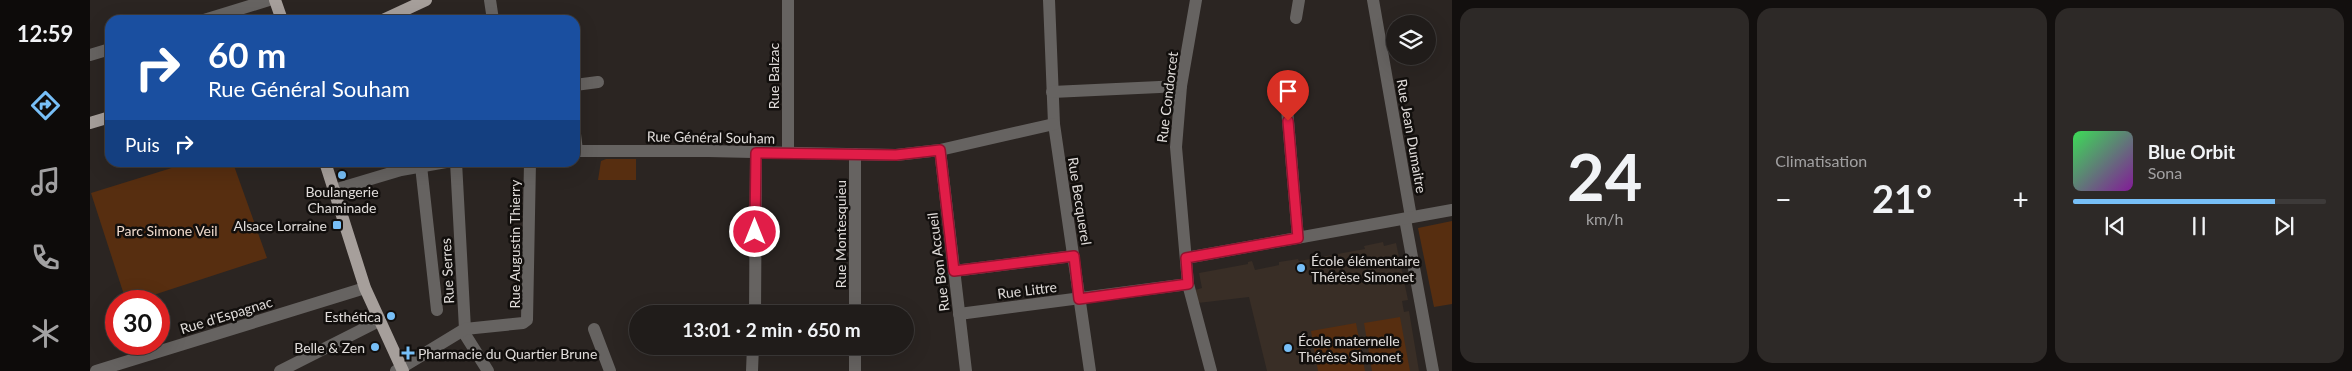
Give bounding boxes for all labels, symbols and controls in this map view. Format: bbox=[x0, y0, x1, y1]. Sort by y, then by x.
map controls bbox=[1386, 15, 1436, 65]
button: layers bbox=[1386, 15, 1436, 65]
text: 12:59 bbox=[17, 20, 73, 47]
text: 60 m bbox=[208, 33, 286, 75]
icon: right bbox=[125, 35, 190, 100]
street label: Rue Balzac bbox=[765, 42, 782, 109]
street label: Rue Condorcet bbox=[1153, 50, 1181, 144]
pin bbox=[1267, 70, 1309, 121]
text: Rue Général Souham bbox=[208, 75, 410, 102]
icon: arrive bbox=[1274, 77, 1302, 105]
street label: Rue Jean Dumaitre bbox=[1394, 78, 1430, 194]
icon: directions bbox=[28, 88, 63, 123]
street label: Rue Général Souham bbox=[647, 127, 775, 147]
icon: right bbox=[170, 130, 198, 158]
text: Puis bbox=[125, 133, 160, 156]
text: 24 bbox=[1567, 137, 1642, 215]
text: Blue Orbit bbox=[2148, 140, 2235, 163]
text: Climatisation bbox=[1775, 151, 1867, 170]
street label: Rue Becquerel bbox=[1065, 156, 1095, 246]
text: Sona bbox=[2148, 163, 2182, 182]
icon: music bbox=[28, 164, 63, 199]
marker: Boulangerie Chaminade bbox=[336, 169, 348, 181]
text: 21° bbox=[1872, 175, 1932, 221]
street label: Rue Augustin Thierry bbox=[506, 179, 523, 308]
street label: Rue Montesquieu bbox=[832, 180, 849, 288]
text: − bbox=[1775, 182, 1792, 216]
text: + bbox=[2012, 182, 2029, 216]
place label: Boulangerie Chaminade bbox=[305, 183, 379, 216]
position arrow bbox=[728, 205, 780, 257]
text: km/h bbox=[1586, 209, 1623, 228]
street label: Rue Bon Accueil bbox=[924, 212, 952, 312]
icon: previous bbox=[2101, 212, 2129, 240]
icon: pause bbox=[2185, 212, 2213, 240]
icon: next bbox=[2270, 212, 2298, 240]
place label: Alsace Lorraine bbox=[233, 217, 327, 234]
marker: Alsace Lorraine bbox=[331, 219, 343, 231]
park label: Parc Simone Veil bbox=[116, 222, 218, 239]
street label: Rue Serres bbox=[437, 238, 457, 304]
icon: phone bbox=[28, 240, 63, 275]
place label: École élémentaire Thérèse Simonet bbox=[1311, 252, 1420, 285]
marker: École élémentaire Thérèse Simonet bbox=[1295, 262, 1307, 274]
street label: Rue Littre bbox=[996, 278, 1058, 302]
speed limit sign: 30 bbox=[105, 290, 170, 355]
street label: Rue d'Espagnac bbox=[178, 293, 274, 337]
place label: Esthética bbox=[325, 308, 381, 325]
marker: Esthética bbox=[385, 310, 397, 322]
icon: climate bbox=[28, 316, 63, 351]
text: 13:01 · 2 min · 650 m bbox=[682, 318, 861, 341]
place label: École maternelle Thérèse Simonet bbox=[1298, 332, 1401, 365]
place label: Belle & Zen bbox=[294, 339, 365, 356]
marker: Belle & Zen bbox=[369, 341, 381, 353]
marker: École maternelle Thérèse Simonet bbox=[1282, 342, 1294, 354]
place label: Pharmacie du Quartier Brune bbox=[418, 345, 597, 362]
marker: Pharmacie du Quartier Brune bbox=[402, 347, 414, 359]

